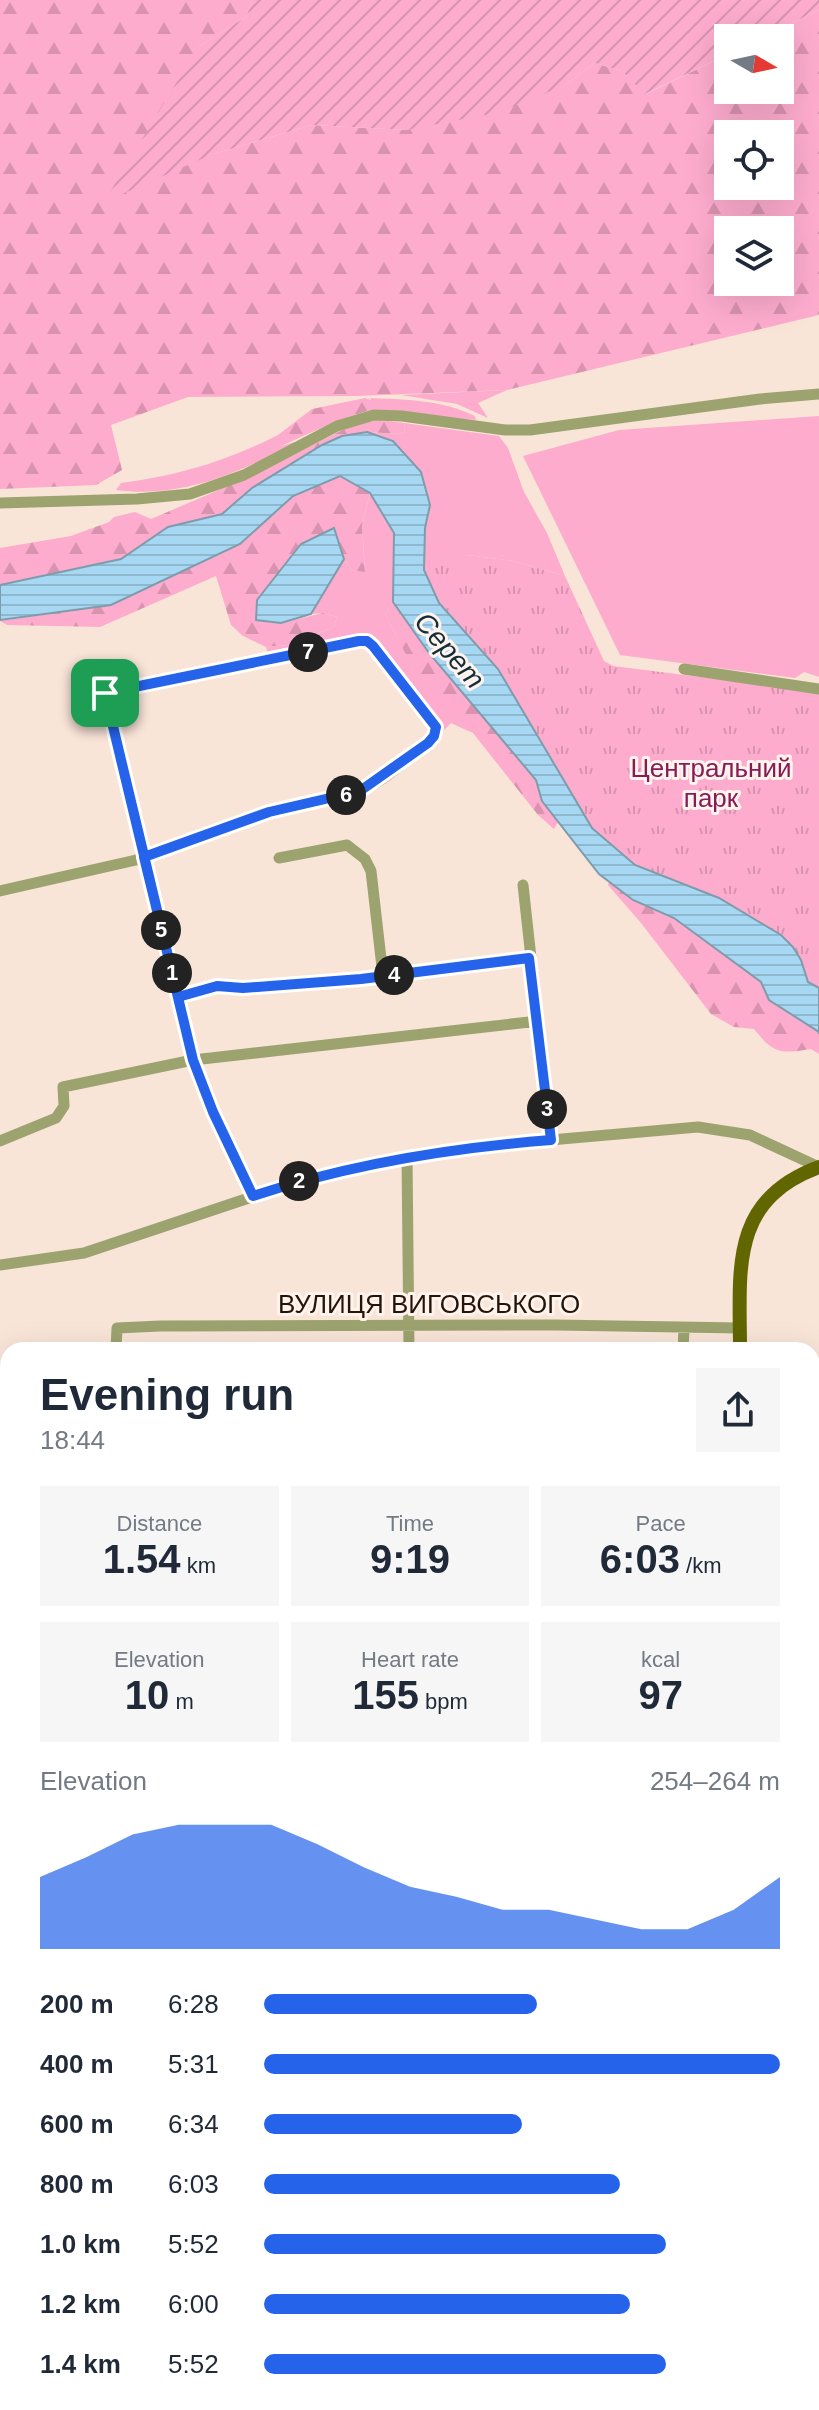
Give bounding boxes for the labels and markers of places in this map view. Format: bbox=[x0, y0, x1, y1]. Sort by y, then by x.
pin: 7 bbox=[288, 632, 328, 672]
pin bbox=[71, 659, 139, 727]
pin: 6 bbox=[326, 775, 366, 815]
pin: 5 bbox=[141, 910, 181, 950]
pin: 1 bbox=[152, 953, 192, 993]
pin: 4 bbox=[374, 955, 414, 995]
pin: 3 bbox=[527, 1089, 567, 1129]
pin: 2 bbox=[279, 1161, 319, 1201]

